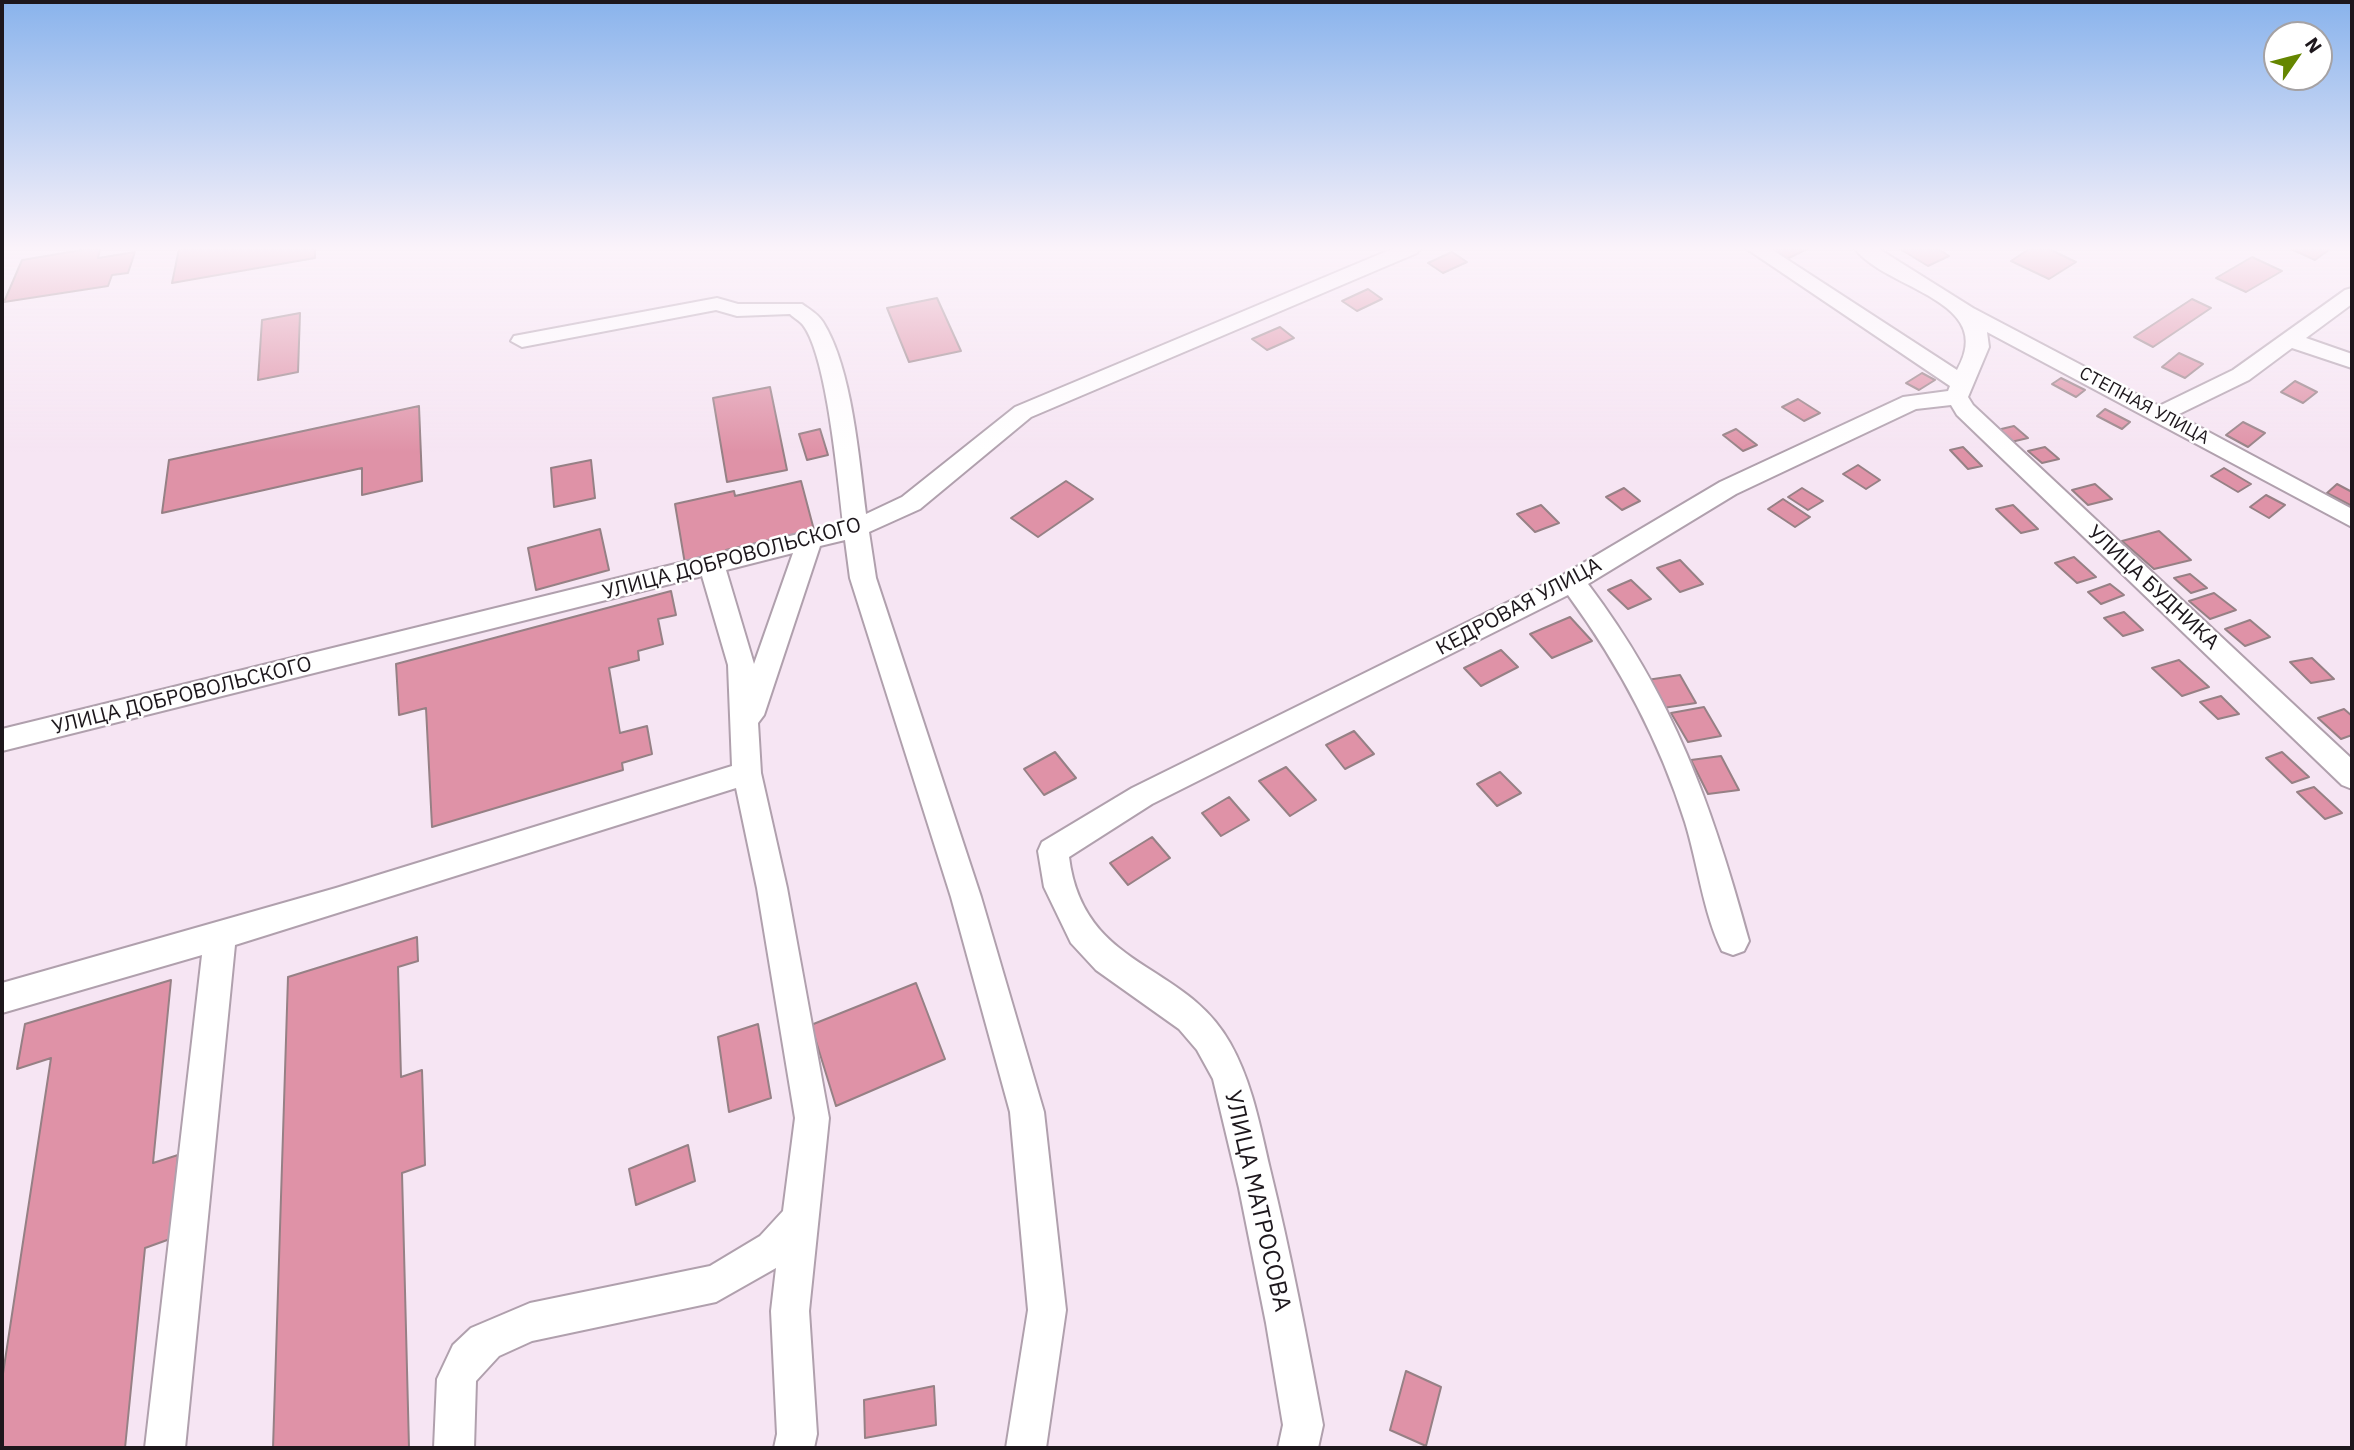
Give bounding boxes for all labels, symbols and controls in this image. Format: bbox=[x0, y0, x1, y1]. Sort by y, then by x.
north arrow bbox=[2263, 21, 2333, 91]
text: N bbox=[2300, 33, 2327, 58]
street label: СТЕПНАЯ УЛИЦА bbox=[2075, 363, 2213, 449]
street label: УЛИЦА ДОБРОВОЛЬСКОГО bbox=[600, 512, 864, 606]
street label: УЛИЦА БУДНИКА bbox=[2082, 520, 2224, 656]
street label: КЕДРОВАЯ УЛИЦА bbox=[1432, 553, 1606, 661]
street label: УЛИЦА ДОБРОВОЛЬСКОГО bbox=[50, 652, 314, 740]
street label: УЛИЦА МАТРОСОВА bbox=[1218, 1088, 1296, 1314]

